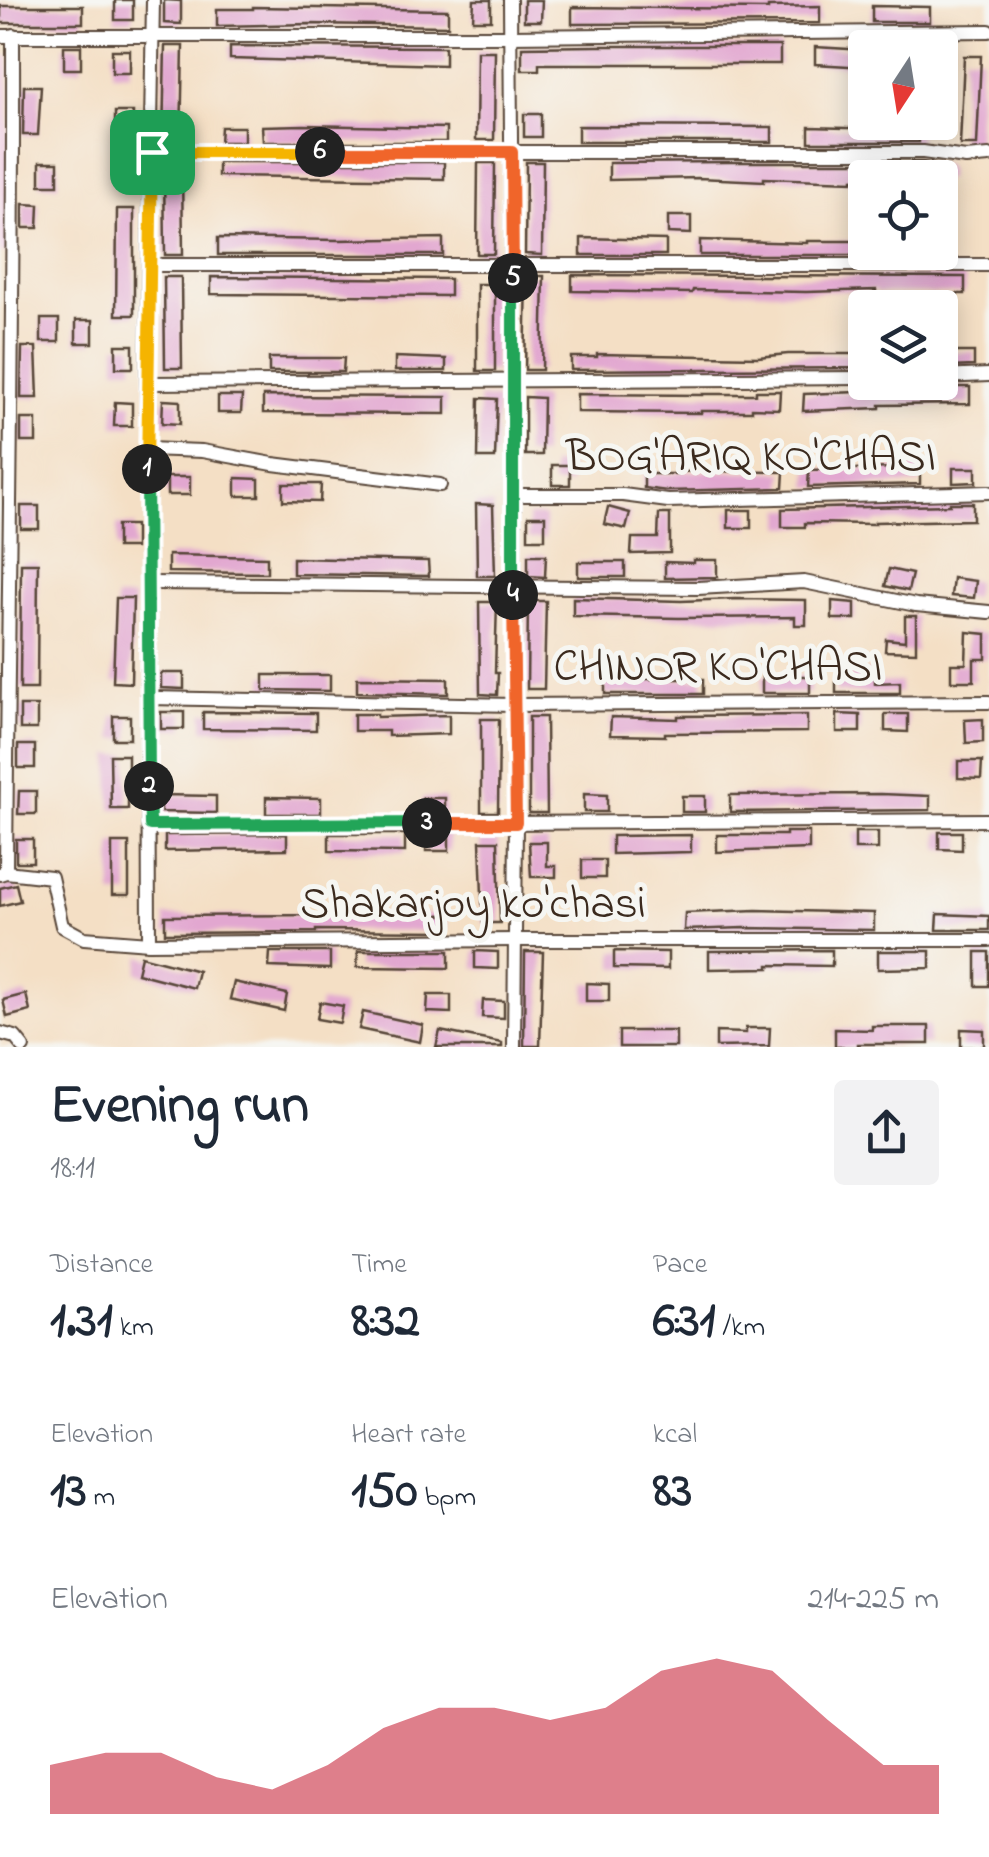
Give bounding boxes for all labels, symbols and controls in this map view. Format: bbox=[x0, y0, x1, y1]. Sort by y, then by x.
north arrow bbox=[848, 30, 958, 140]
map controls bbox=[848, 30, 958, 400]
pin bbox=[110, 110, 195, 195]
icon: arrive bbox=[125, 125, 180, 180]
pin: 6 bbox=[295, 127, 345, 177]
text: 6 bbox=[314, 131, 326, 172]
button: locate bbox=[848, 160, 958, 270]
pin: 5 bbox=[488, 253, 538, 303]
text: 5 bbox=[505, 257, 521, 298]
button: layers bbox=[848, 290, 958, 400]
street label: BOG'ARIQ KO'CHASI bbox=[565, 426, 936, 492]
pin: 1 bbox=[122, 444, 172, 494]
text: 1 bbox=[143, 448, 151, 489]
pin: 4 bbox=[488, 570, 538, 620]
text: 4 bbox=[507, 574, 519, 615]
street label: CHINOR KO'CHASI bbox=[554, 636, 882, 702]
pin: 2 bbox=[124, 761, 174, 811]
text: 2 bbox=[142, 765, 156, 806]
pin: 3 bbox=[402, 798, 452, 848]
text: 3 bbox=[421, 802, 433, 843]
street label: Shakarjoy ko'chasi bbox=[300, 873, 646, 939]
text: Evening run bbox=[50, 1068, 309, 1148]
button: share bbox=[834, 1080, 939, 1185]
text: 18:11 bbox=[50, 1146, 95, 1193]
text: Distance bbox=[50, 1245, 153, 1286]
text: Time bbox=[351, 1245, 407, 1286]
text: Pace bbox=[653, 1245, 707, 1286]
text: 1.31 bbox=[50, 1286, 113, 1359]
text: 8:32 bbox=[351, 1286, 420, 1359]
text: 6:31 bbox=[653, 1286, 715, 1359]
text: km bbox=[113, 1308, 154, 1349]
text: /km bbox=[715, 1308, 765, 1349]
text: Elevation bbox=[50, 1415, 153, 1456]
text: Heart rate bbox=[351, 1415, 466, 1456]
text: kcal bbox=[653, 1415, 697, 1456]
text: 13 bbox=[50, 1456, 87, 1529]
text: 150 bbox=[351, 1456, 417, 1529]
text: 83 bbox=[653, 1456, 692, 1529]
text: m bbox=[87, 1478, 115, 1519]
text: bpm bbox=[417, 1478, 476, 1519]
text: Elevation bbox=[50, 1577, 168, 1624]
text: 214–225 m bbox=[808, 1577, 939, 1624]

